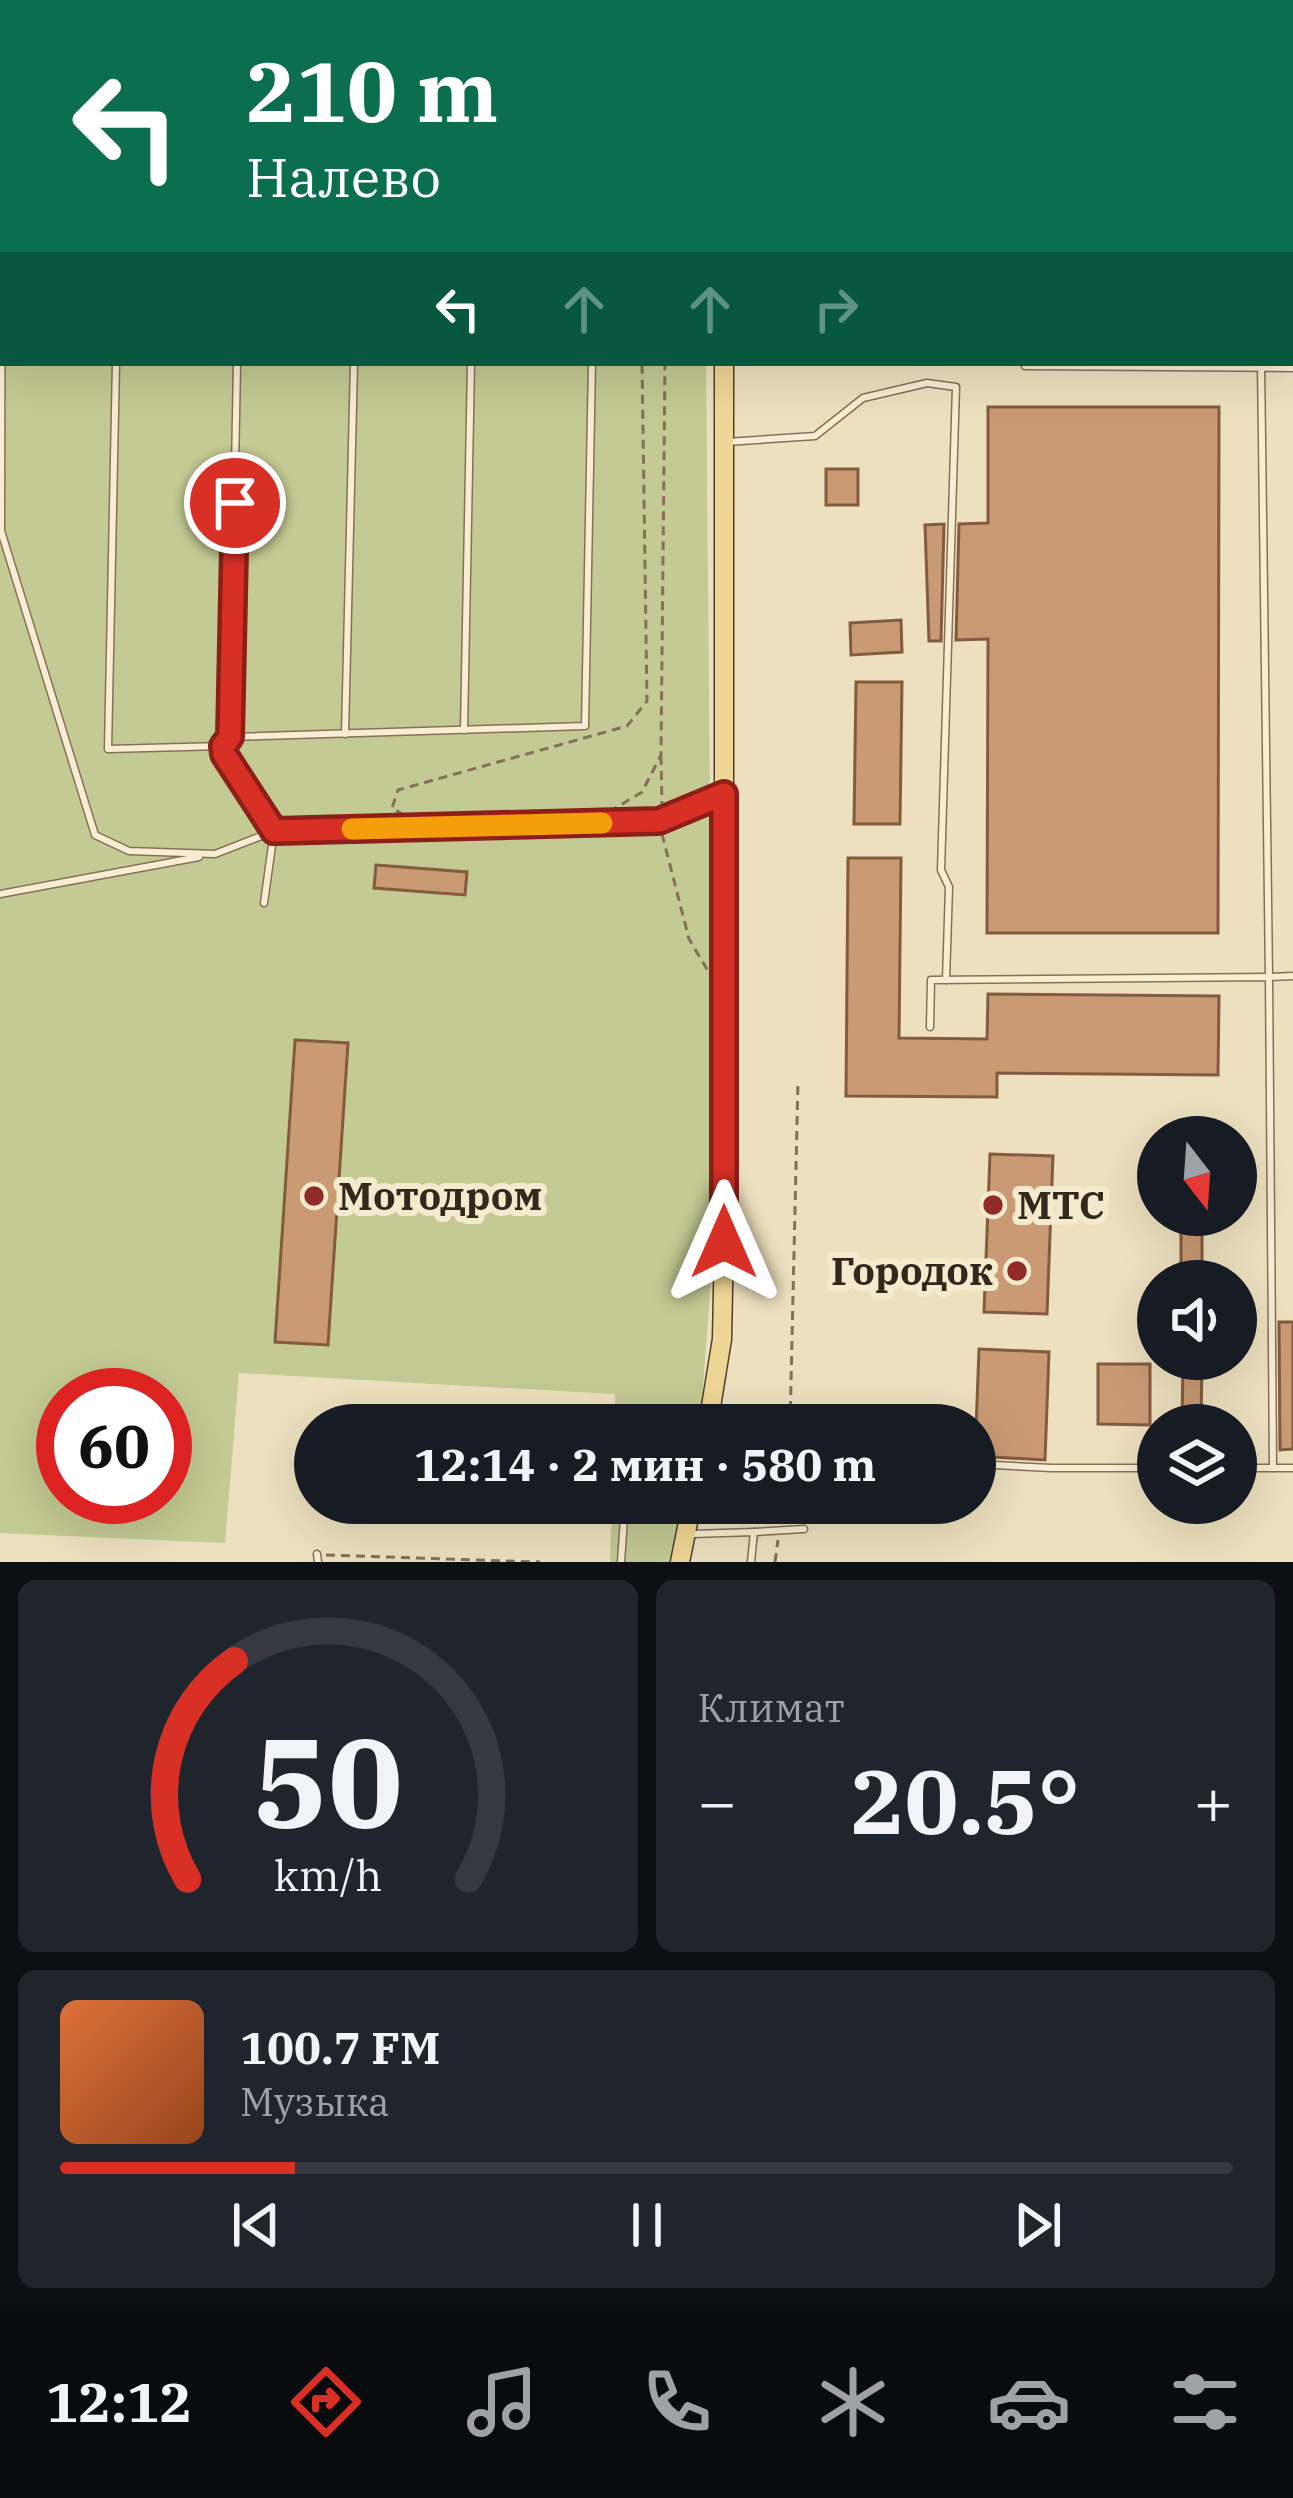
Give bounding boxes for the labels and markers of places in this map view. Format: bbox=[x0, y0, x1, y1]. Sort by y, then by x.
pin bbox=[184, 452, 286, 554]
place label: Мотодром bbox=[338, 1170, 542, 1221]
place label: МТС bbox=[1017, 1179, 1105, 1230]
marker: Мотодром bbox=[301, 1183, 327, 1209]
marker: МТС bbox=[980, 1192, 1006, 1218]
place label: Городок bbox=[831, 1245, 993, 1296]
marker: Городок bbox=[1004, 1258, 1030, 1284]

